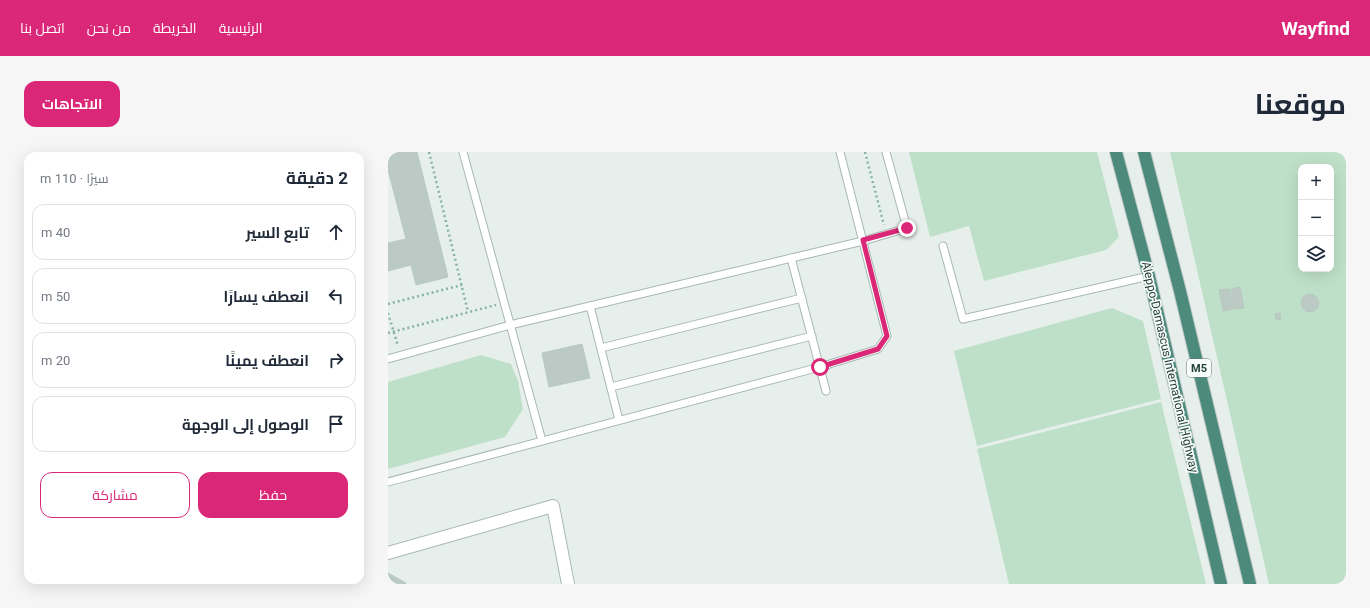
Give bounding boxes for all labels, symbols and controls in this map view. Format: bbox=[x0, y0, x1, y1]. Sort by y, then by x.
text: Wayfind bbox=[1281, 17, 1350, 40]
text: اتصل بنا bbox=[20, 20, 65, 36]
text: من نحن bbox=[87, 20, 131, 36]
text: الخريطة bbox=[153, 20, 197, 36]
text: الرئيسية bbox=[219, 20, 263, 36]
button: الاتجاهات bbox=[24, 81, 120, 127]
text: موقعنا bbox=[1255, 88, 1346, 121]
map controls bbox=[1298, 164, 1334, 272]
button: + bbox=[1298, 164, 1334, 200]
text: 2 دقيقة bbox=[286, 168, 348, 188]
text: سيرًا · 110 m bbox=[40, 171, 108, 186]
button: − bbox=[1298, 200, 1334, 236]
route end bbox=[898, 219, 916, 237]
icon: ahead bbox=[325, 221, 347, 243]
text: تابع السير bbox=[246, 224, 309, 242]
text: 40 m bbox=[41, 225, 70, 240]
button: layers bbox=[1298, 236, 1334, 272]
street label: Aleppo-Damascus International Highway bbox=[1139, 260, 1201, 474]
icon: left bbox=[325, 285, 347, 307]
text: انعطف يسارًا bbox=[223, 288, 309, 306]
text: 50 m bbox=[41, 289, 70, 304]
icon: right bbox=[325, 349, 347, 371]
text: انعطف يمينًا bbox=[225, 352, 309, 370]
text: 20 m bbox=[41, 353, 70, 368]
route start bbox=[811, 358, 829, 376]
road number: M5 bbox=[1187, 359, 1211, 377]
icon: arrive bbox=[325, 413, 347, 435]
text: الوصول إلى الوجهة bbox=[182, 416, 309, 434]
button: مشاركة bbox=[40, 472, 190, 518]
button: حفظ bbox=[198, 472, 348, 518]

